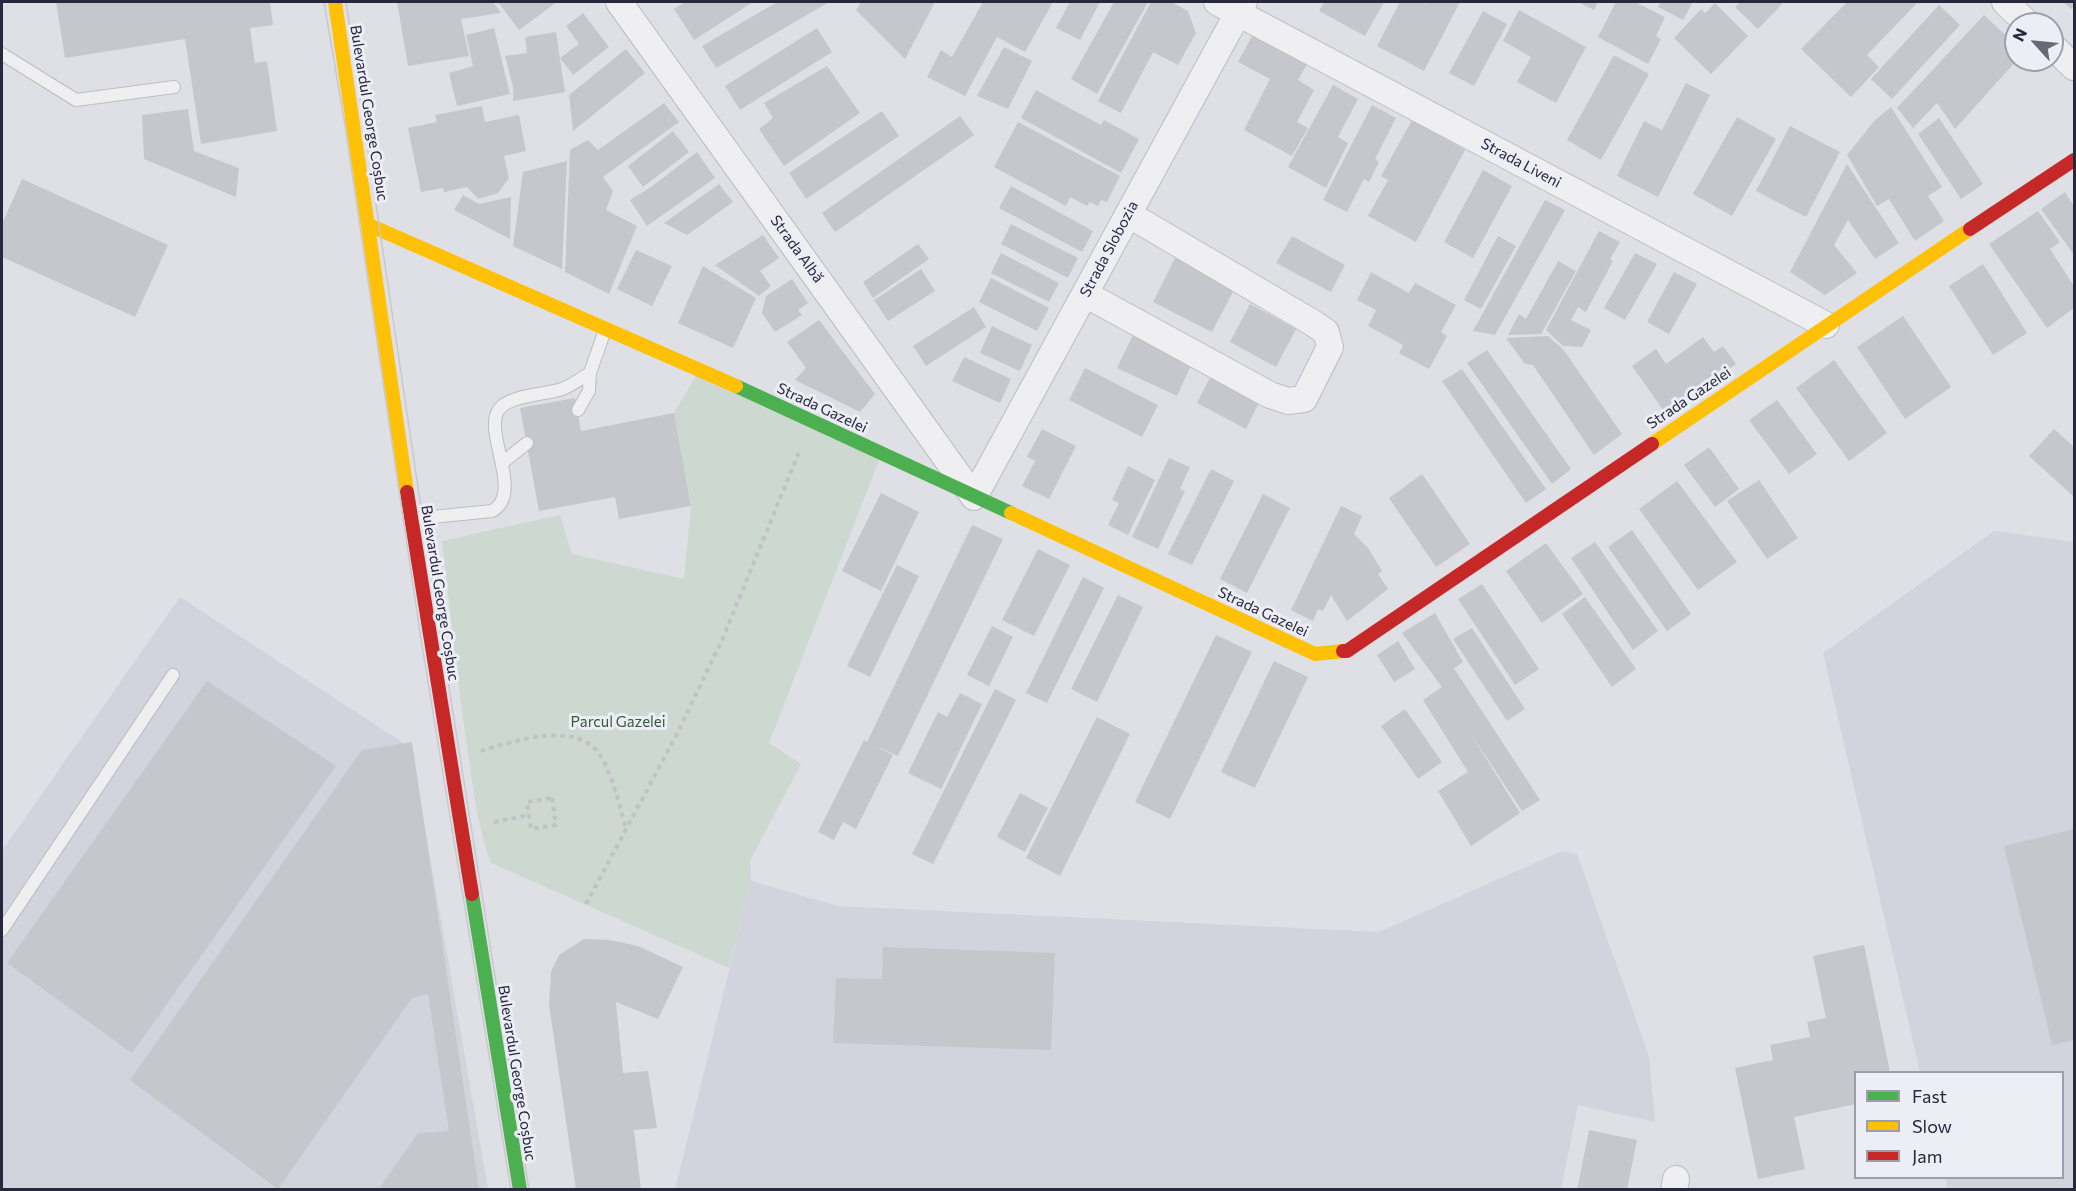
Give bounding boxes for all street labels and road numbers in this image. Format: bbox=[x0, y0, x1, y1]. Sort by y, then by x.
street label: Bulevardul George Coșbuc bbox=[346, 24, 392, 202]
street label: Strada Liveni bbox=[1478, 134, 1564, 192]
street label: Strada Slobozia bbox=[1076, 198, 1142, 300]
street label: Strada Albă bbox=[767, 212, 827, 286]
street label: Strada Gazelei bbox=[1643, 363, 1735, 433]
street label: Strada Gazelei bbox=[774, 379, 870, 437]
street label: Bulevardul George Coșbuc bbox=[417, 504, 463, 682]
street label: Strada Gazelei bbox=[1215, 583, 1311, 641]
street label: Bulevardul George Coșbuc bbox=[494, 984, 540, 1162]

